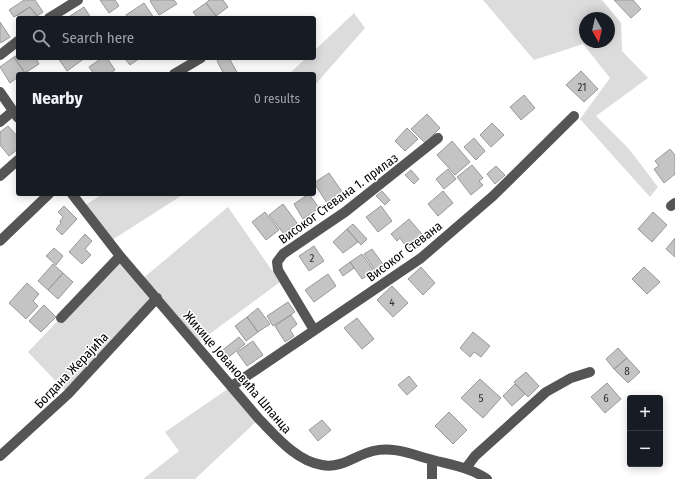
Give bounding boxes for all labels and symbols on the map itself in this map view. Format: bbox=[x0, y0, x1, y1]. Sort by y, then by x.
north arrow bbox=[579, 12, 615, 48]
house number: 21 bbox=[578, 81, 586, 94]
street label: Високог Стевана 1. прилаз bbox=[276, 150, 401, 247]
street label: Високог Стевана bbox=[364, 218, 445, 285]
house number: 2 bbox=[310, 252, 315, 265]
house number: 4 bbox=[389, 296, 395, 309]
street label: Жикице Јовановића Шпанца bbox=[181, 308, 295, 436]
street label: Богдана Жерајића bbox=[31, 329, 111, 411]
house number: 8 bbox=[624, 365, 630, 378]
house number: 5 bbox=[478, 392, 484, 405]
house number: 6 bbox=[603, 392, 609, 405]

